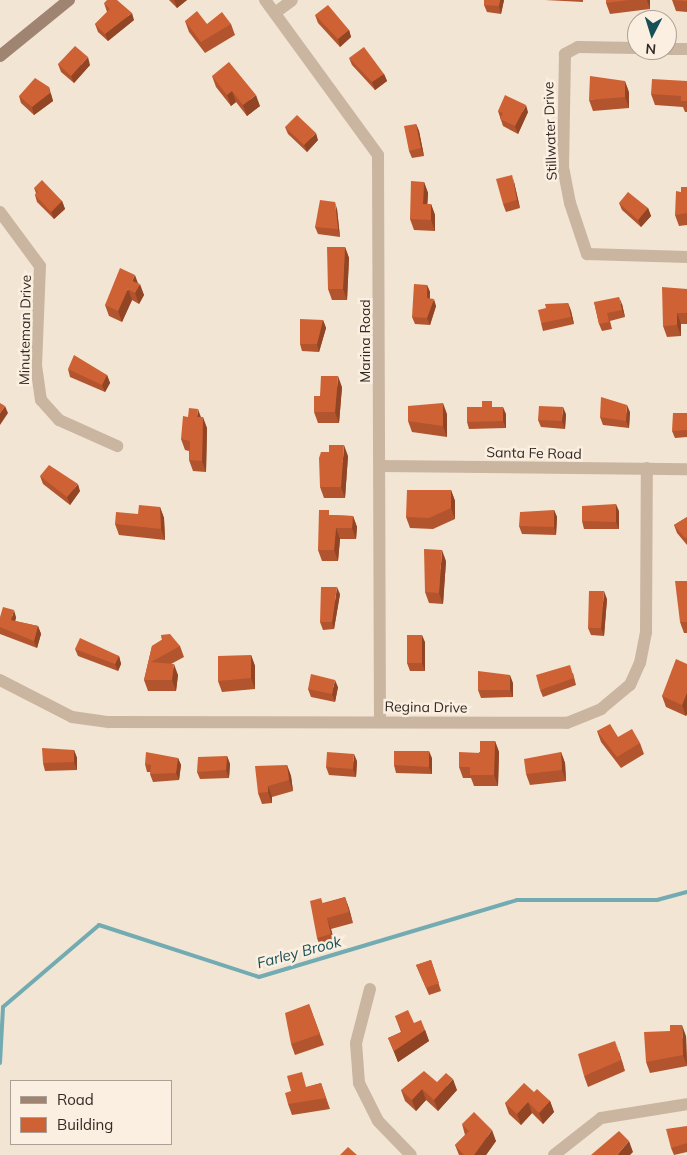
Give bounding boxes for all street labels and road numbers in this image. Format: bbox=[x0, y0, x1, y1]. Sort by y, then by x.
street label: Stillwater Drive bbox=[540, 81, 560, 181]
street label: Minuteman Drive bbox=[16, 275, 34, 385]
street label: Marina Road bbox=[357, 299, 373, 383]
street label: Santa Fe Road bbox=[486, 444, 582, 462]
street label: Regina Drive bbox=[384, 698, 468, 716]

